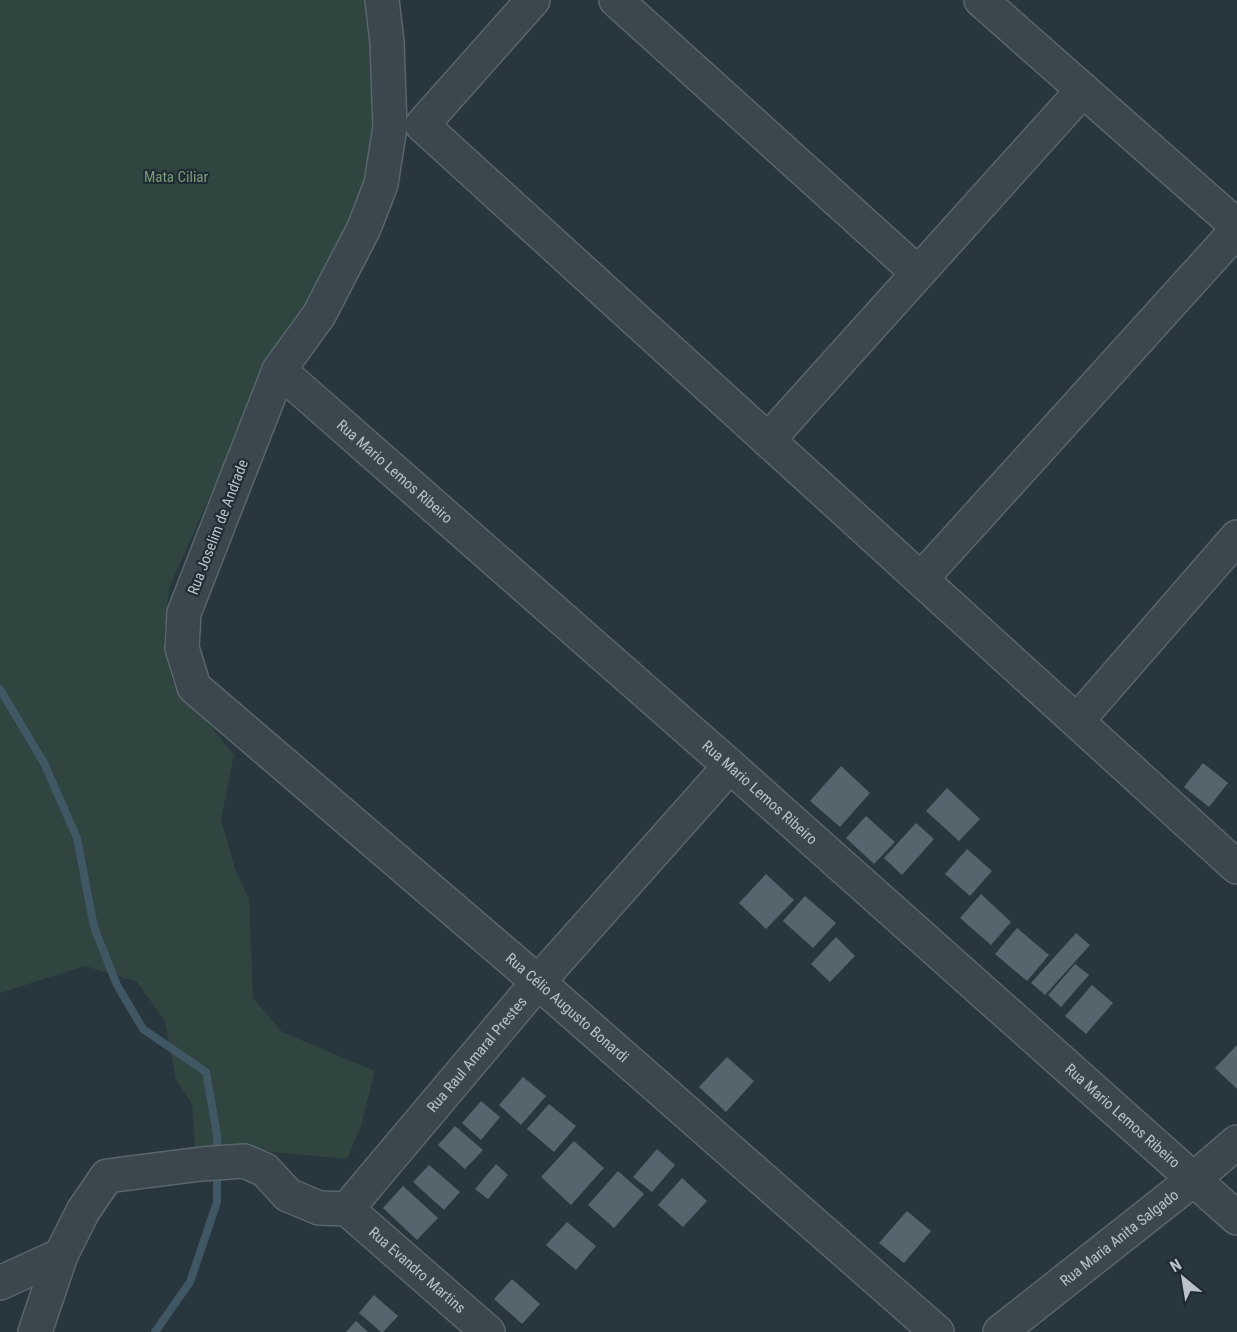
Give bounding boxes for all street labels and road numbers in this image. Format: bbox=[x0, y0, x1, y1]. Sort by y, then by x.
street label: Rua Mario Lemos Ribeiro bbox=[333, 416, 456, 527]
street label: Rua Joselim de Andrade bbox=[184, 457, 252, 597]
street label: Rua Mario Lemos Ribeiro bbox=[698, 737, 821, 848]
street label: Rua Célio Augusto Bonardi bbox=[502, 949, 632, 1066]
street label: Rua Raul Amaral Prestes bbox=[423, 993, 531, 1116]
street label: Rua Mario Lemos Ribeiro bbox=[1061, 1060, 1184, 1172]
street label: Rua Maria Anita Salgado bbox=[1057, 1186, 1182, 1290]
street label: Rua Evandro Martins bbox=[365, 1223, 469, 1317]

